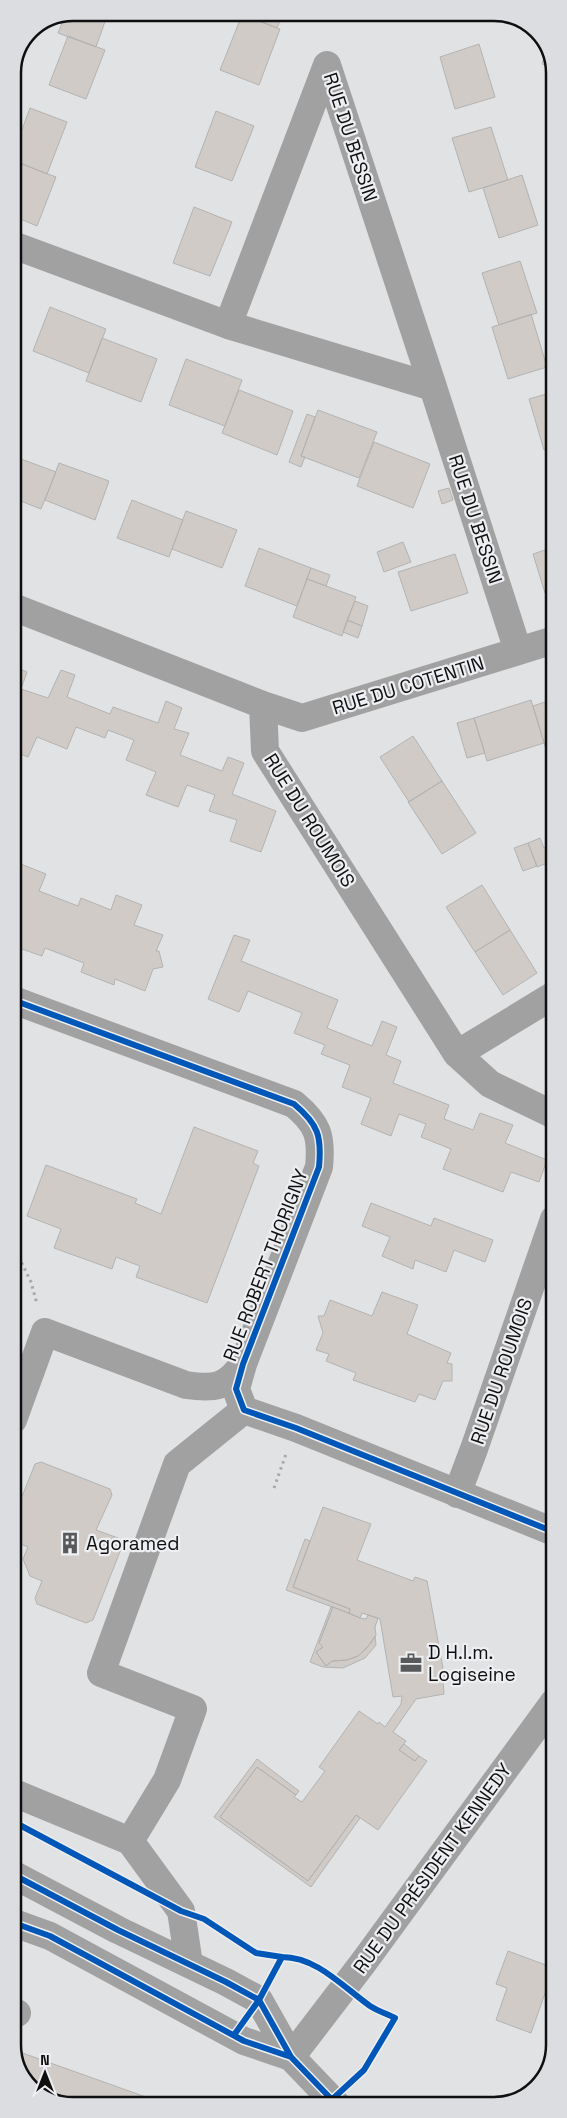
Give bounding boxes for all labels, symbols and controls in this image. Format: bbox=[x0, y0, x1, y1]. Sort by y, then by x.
street label: RUE DU BESSIN bbox=[318, 69, 383, 205]
street label: RUE DU BESSIN bbox=[443, 451, 508, 587]
street label: RUE DU COTENTIN bbox=[329, 650, 487, 720]
street label: RUE DU ROUMOIS bbox=[258, 749, 361, 892]
street label: RUE ROBERT THORIGNY bbox=[217, 1165, 314, 1365]
street label: RUE DU ROUMOIS bbox=[465, 1295, 538, 1448]
building icon: Agoramed bbox=[57, 1530, 83, 1556]
place label: Agoramed bbox=[86, 1531, 180, 1556]
place label: D H.l.m. Logiseine bbox=[428, 1640, 516, 1687]
office icon: D H.l.m. Logiseine bbox=[398, 1650, 424, 1676]
street label: RUE DU PRÉSIDENT KENNEDY bbox=[348, 1758, 517, 1978]
north arrow bbox=[20, 2048, 70, 2098]
text: N bbox=[40, 2051, 50, 2069]

